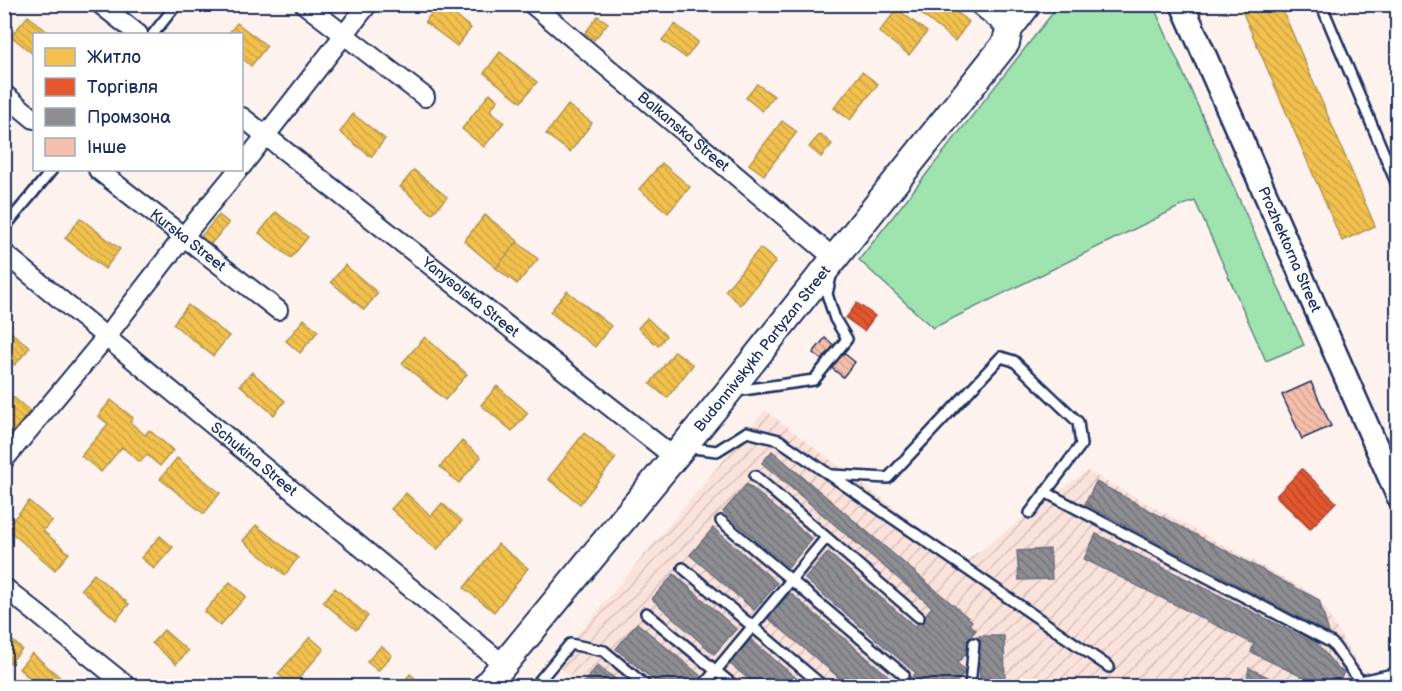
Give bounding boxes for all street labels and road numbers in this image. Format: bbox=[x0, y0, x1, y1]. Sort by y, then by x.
street label: Balkanska Street bbox=[634, 87, 734, 176]
street label: Prozhektorna Street bbox=[1254, 184, 1326, 315]
street label: Kurska Street bbox=[146, 204, 230, 276]
street label: Yanysolska Street bbox=[417, 252, 523, 341]
street label: Budonnivskykh Partyzan Street bbox=[690, 261, 835, 436]
street label: Schukina Street bbox=[207, 418, 302, 500]

